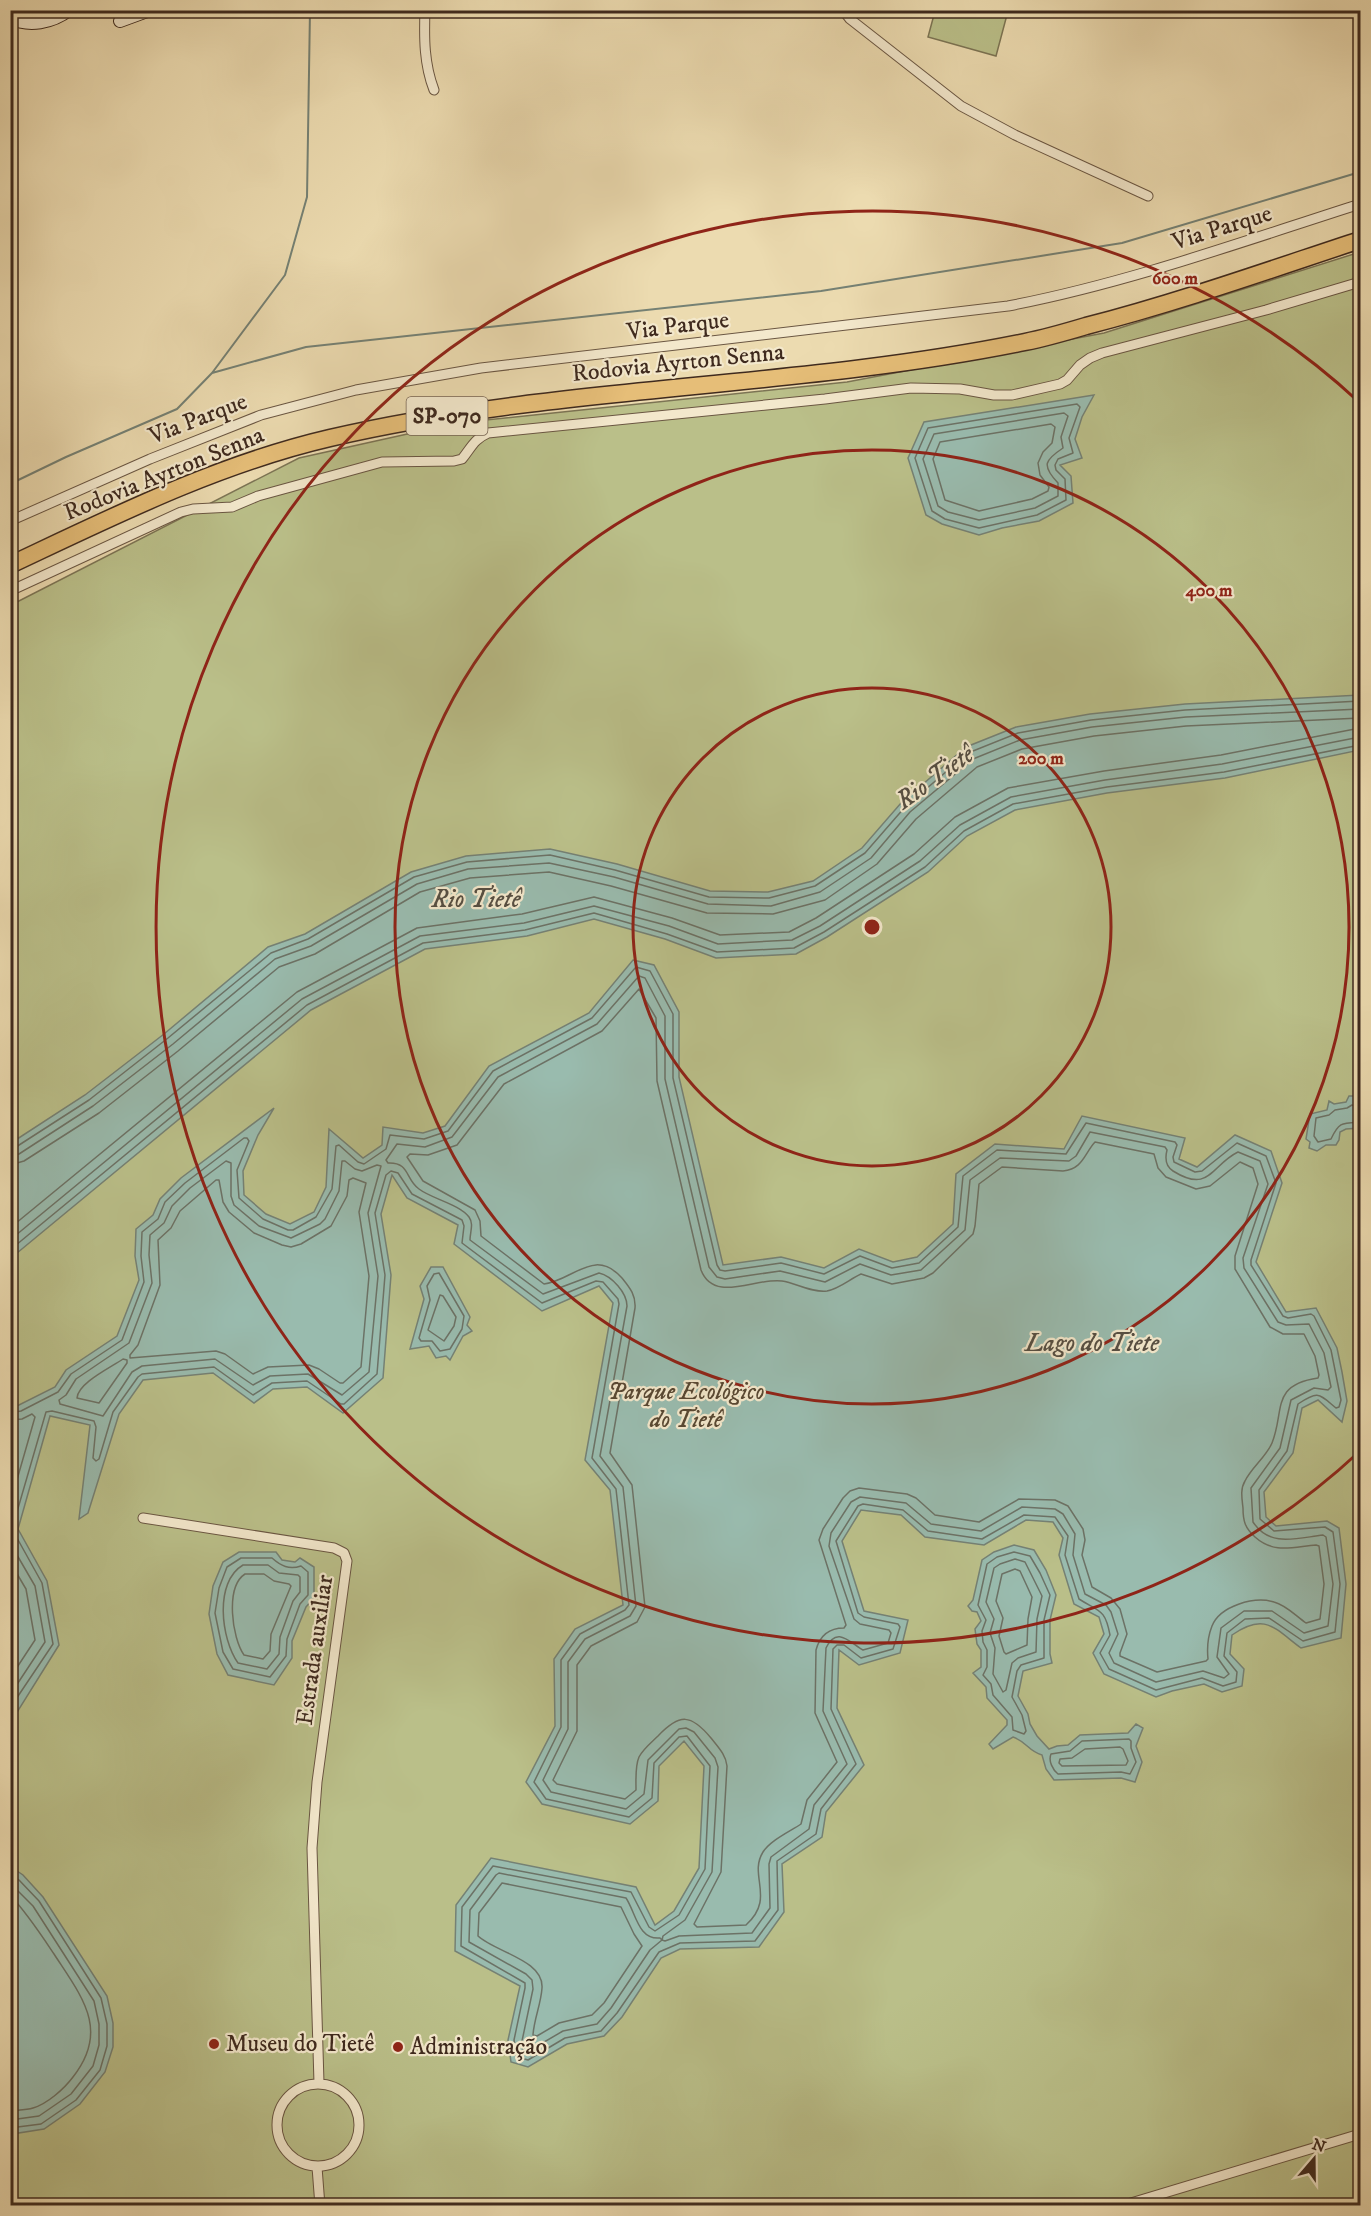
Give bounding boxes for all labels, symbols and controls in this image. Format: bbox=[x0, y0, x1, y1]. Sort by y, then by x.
street label: Via Parque bbox=[1167, 199, 1276, 258]
text: 600 m bbox=[1152, 268, 1199, 290]
street label: Via Parque bbox=[624, 305, 731, 347]
street label: Rodovia Ayrton Senna bbox=[570, 337, 786, 389]
street label: Via Parque bbox=[144, 387, 251, 452]
road number: SP-070 bbox=[406, 397, 488, 435]
street label: Rodovia Ayrton Senna bbox=[60, 420, 269, 528]
text: 400 m bbox=[1184, 580, 1233, 602]
water label: Rio Tietê bbox=[888, 737, 983, 818]
text: 200 m bbox=[1018, 748, 1064, 770]
water label: Rio Tietê bbox=[430, 883, 523, 916]
centre of rings bbox=[862, 917, 882, 937]
water label: Lago do Tiete bbox=[1023, 1327, 1160, 1360]
park label: Parque Ecológico do Tietê bbox=[608, 1377, 764, 1435]
street label: Estrada auxiliar bbox=[290, 1573, 340, 1727]
place label: Museu do Tietê bbox=[226, 2029, 375, 2059]
place label: Administração bbox=[410, 2032, 547, 2062]
marker: Museu do Tietê bbox=[207, 2037, 221, 2051]
marker: Administração bbox=[391, 2040, 405, 2054]
north arrow bbox=[1284, 2129, 1344, 2189]
text: N bbox=[1309, 2134, 1328, 2157]

